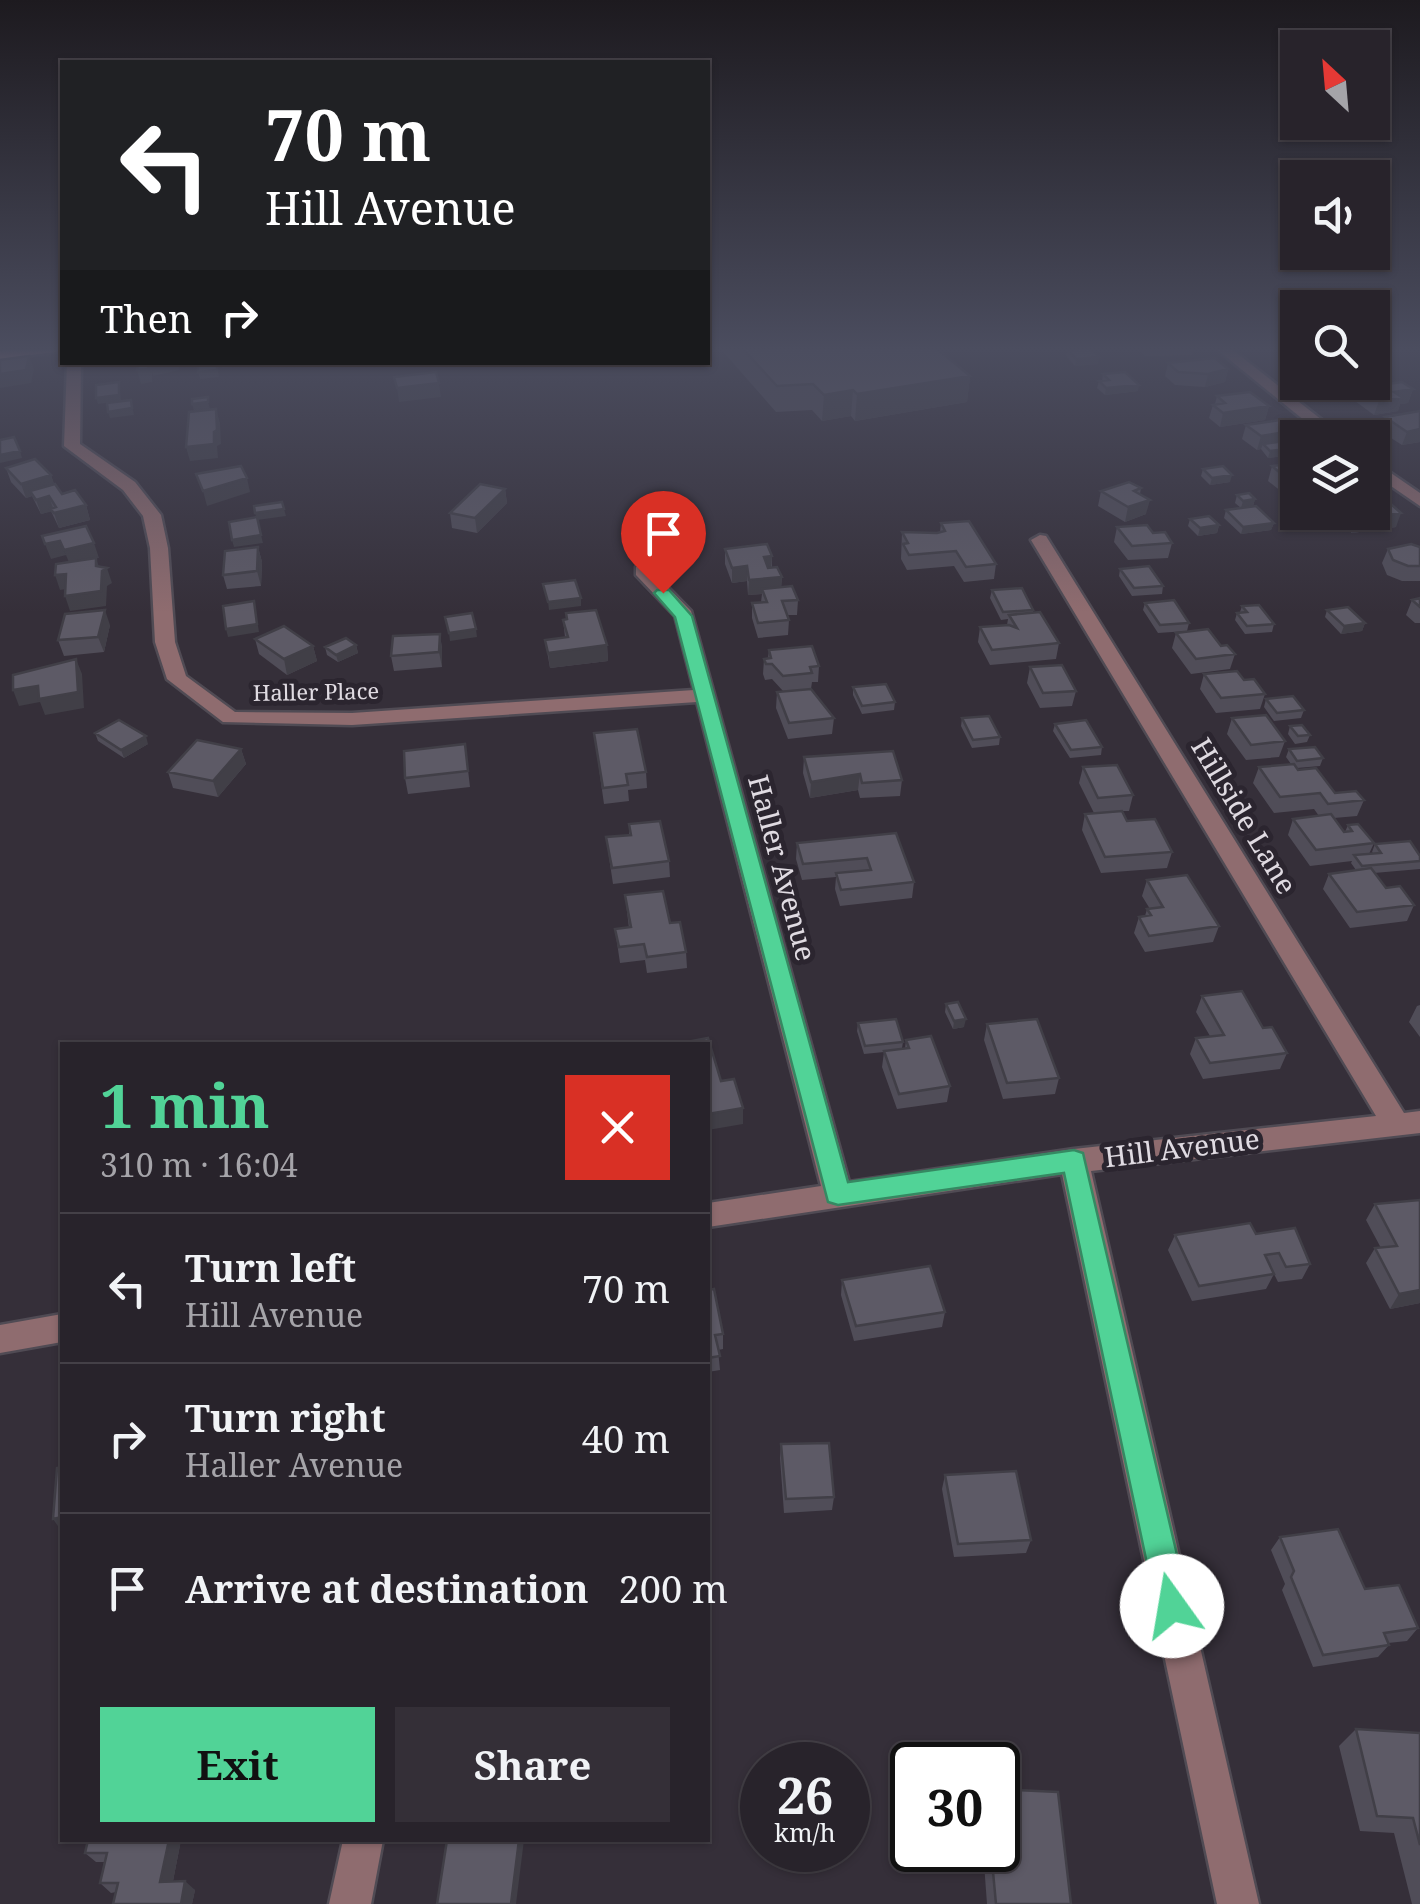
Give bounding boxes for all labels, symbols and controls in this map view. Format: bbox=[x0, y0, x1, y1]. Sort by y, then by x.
north arrow bbox=[1280, 30, 1390, 140]
map controls bbox=[1280, 30, 1390, 530]
text: 70 m bbox=[265, 86, 431, 182]
icon: left bbox=[100, 100, 230, 230]
button: sound bbox=[1280, 160, 1390, 270]
text: Hill Avenue bbox=[265, 177, 516, 238]
icon: right bbox=[212, 290, 267, 345]
button: search bbox=[1280, 290, 1390, 400]
text: Then bbox=[100, 292, 192, 344]
button: layers bbox=[1280, 420, 1390, 530]
pin bbox=[621, 491, 706, 594]
icon: arrive bbox=[636, 506, 691, 561]
street label: Haller Place bbox=[253, 675, 379, 707]
street label: Hillside Lane bbox=[1183, 730, 1306, 901]
street label: Haller Avenue bbox=[740, 771, 826, 965]
text: 1 min bbox=[100, 1064, 270, 1146]
button: close bbox=[565, 1075, 670, 1180]
street label: Hill Avenue bbox=[1102, 1119, 1262, 1175]
text: 310 m · 16:04 bbox=[100, 1143, 298, 1186]
text: Turn left bbox=[185, 1241, 356, 1293]
icon: left bbox=[100, 1261, 155, 1316]
text: 70 m bbox=[582, 1262, 670, 1314]
text: Hill Avenue bbox=[185, 1293, 363, 1336]
text: Turn right bbox=[185, 1391, 386, 1443]
icon: right bbox=[100, 1411, 155, 1466]
text: 40 m bbox=[582, 1412, 670, 1464]
text: Haller Avenue bbox=[185, 1443, 403, 1486]
position arrow bbox=[1120, 1554, 1224, 1658]
icon: arrive bbox=[100, 1561, 155, 1616]
text: Arrive at destination bbox=[185, 1562, 589, 1614]
text: 200 m bbox=[619, 1562, 728, 1614]
button: Exit bbox=[100, 1707, 375, 1822]
button: Share bbox=[395, 1707, 670, 1822]
speed limit sign: 30 bbox=[890, 1742, 1020, 1872]
text: 26 bbox=[777, 1761, 833, 1829]
text: km/h bbox=[774, 1815, 836, 1849]

